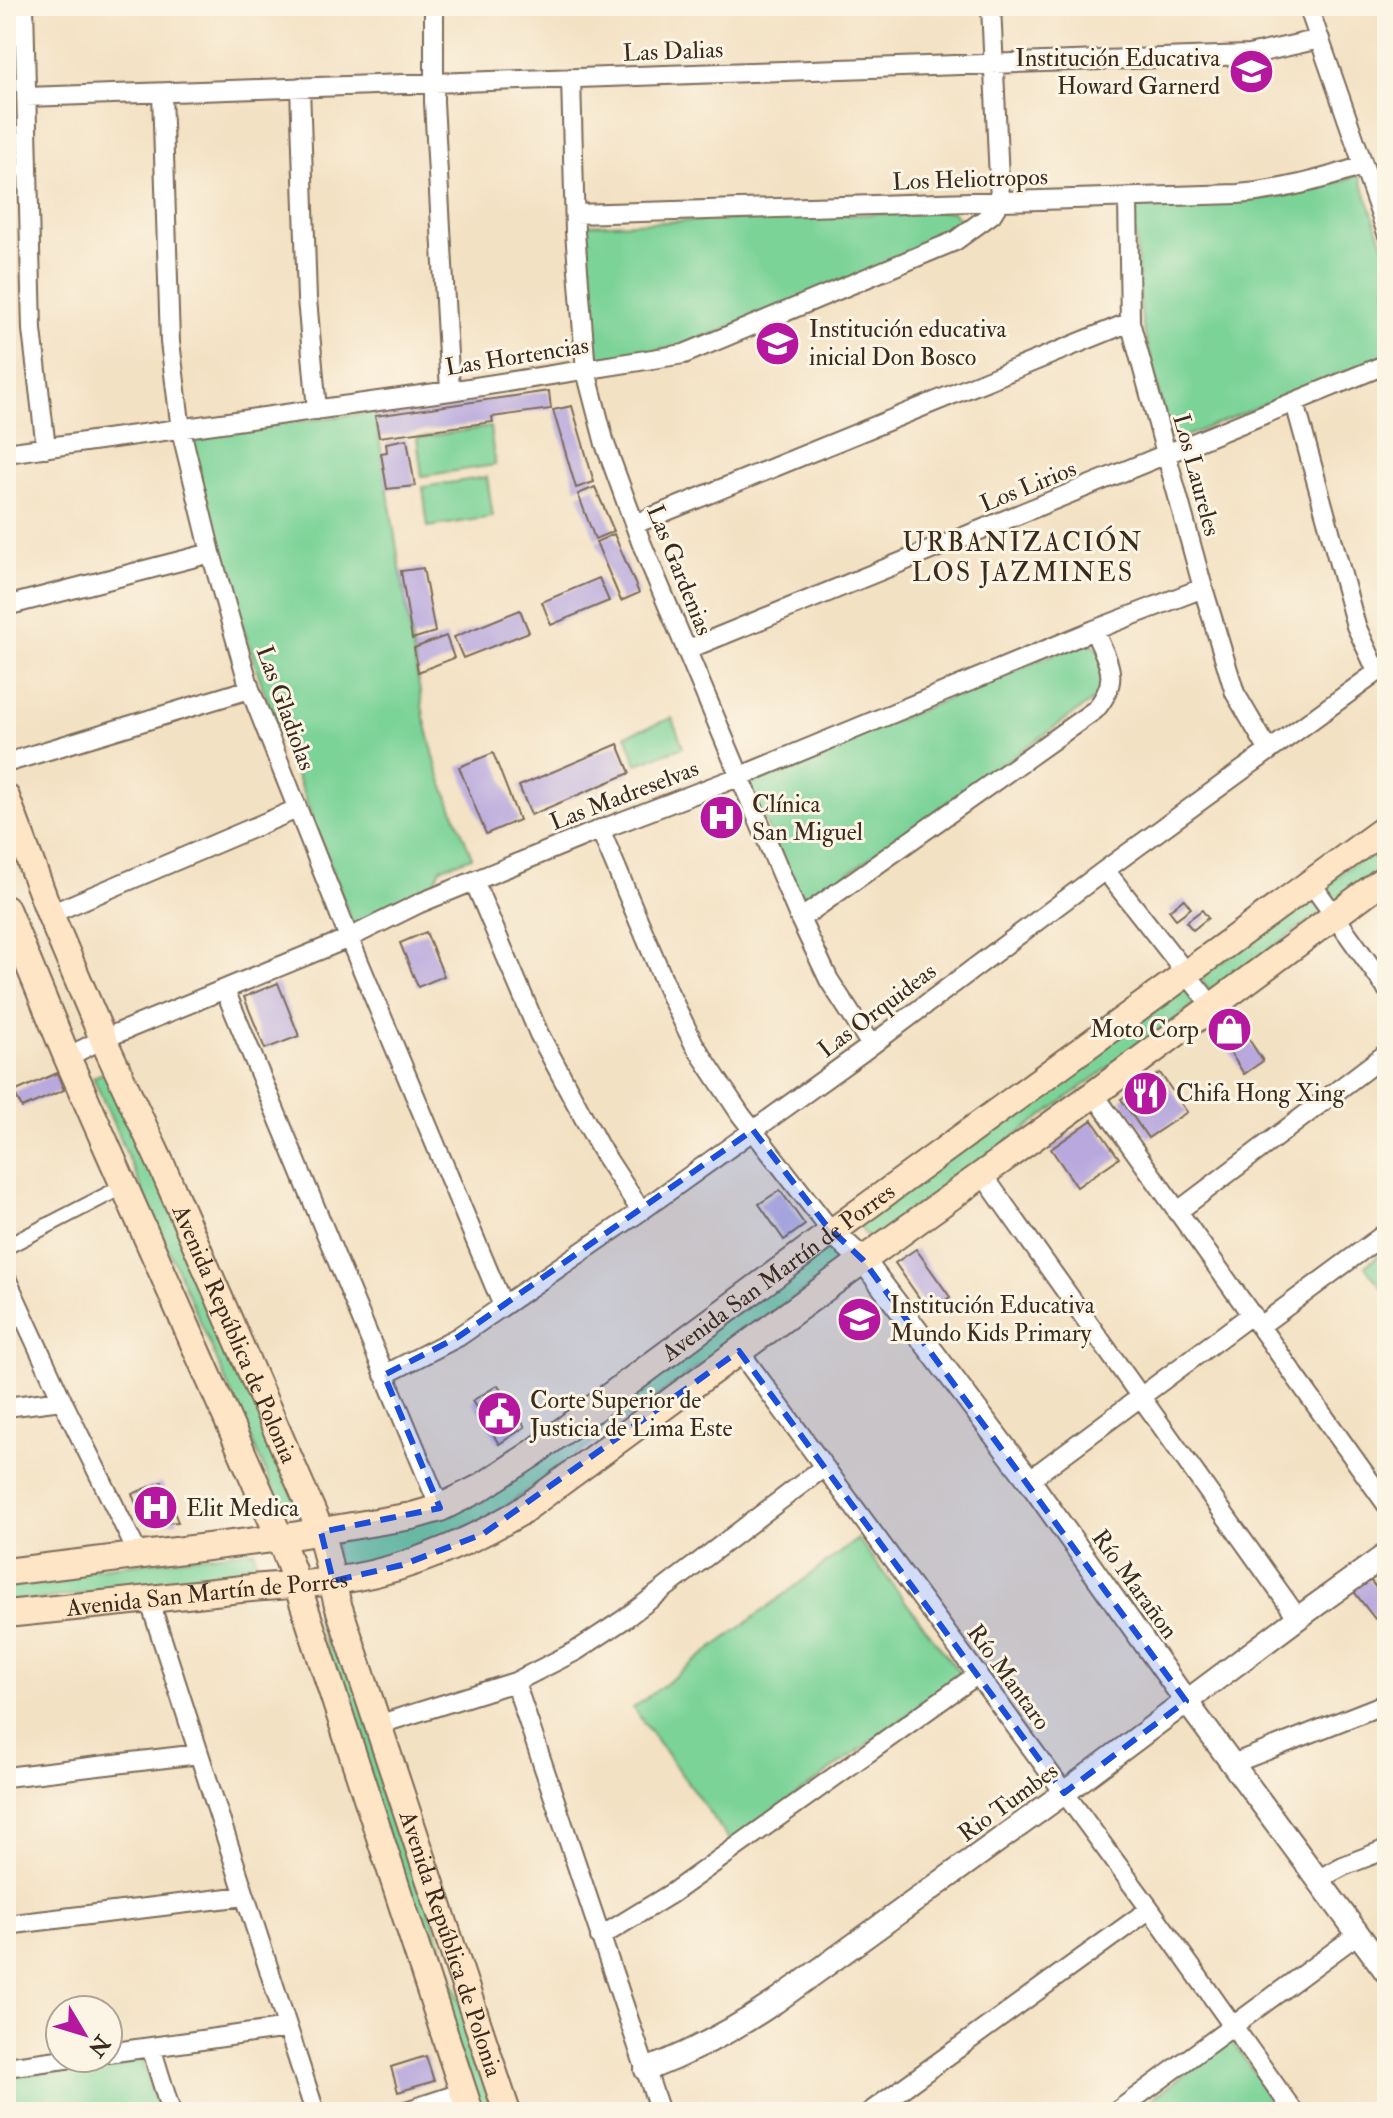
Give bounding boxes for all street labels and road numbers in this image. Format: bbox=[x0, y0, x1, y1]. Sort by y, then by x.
street label: Las Dalias bbox=[622, 34, 724, 69]
street label: Los Heliotropos bbox=[892, 161, 1048, 198]
street label: Las Hortencias bbox=[443, 330, 591, 383]
street label: Los Laureles bbox=[1165, 411, 1228, 540]
street label: Los Lirios bbox=[976, 453, 1081, 520]
street label: Las Gardenias bbox=[639, 500, 720, 640]
street label: Las Gladiolas bbox=[249, 642, 322, 775]
street label: Las Madreselvas bbox=[545, 753, 703, 838]
street label: Las Orquideas bbox=[812, 956, 943, 1065]
street label: Avenida San Martín de Porres bbox=[655, 1176, 901, 1369]
street label: Avenida República de Polonia bbox=[164, 1200, 305, 1469]
street label: Río Marañon bbox=[1084, 1523, 1185, 1645]
street label: Avenida San Martín de Porres bbox=[64, 1564, 350, 1624]
street label: Río Mantaro bbox=[960, 1618, 1057, 1736]
street label: Rio Tumbes bbox=[952, 1756, 1064, 1849]
street label: Avenida República de Polonia bbox=[391, 1806, 510, 2082]

